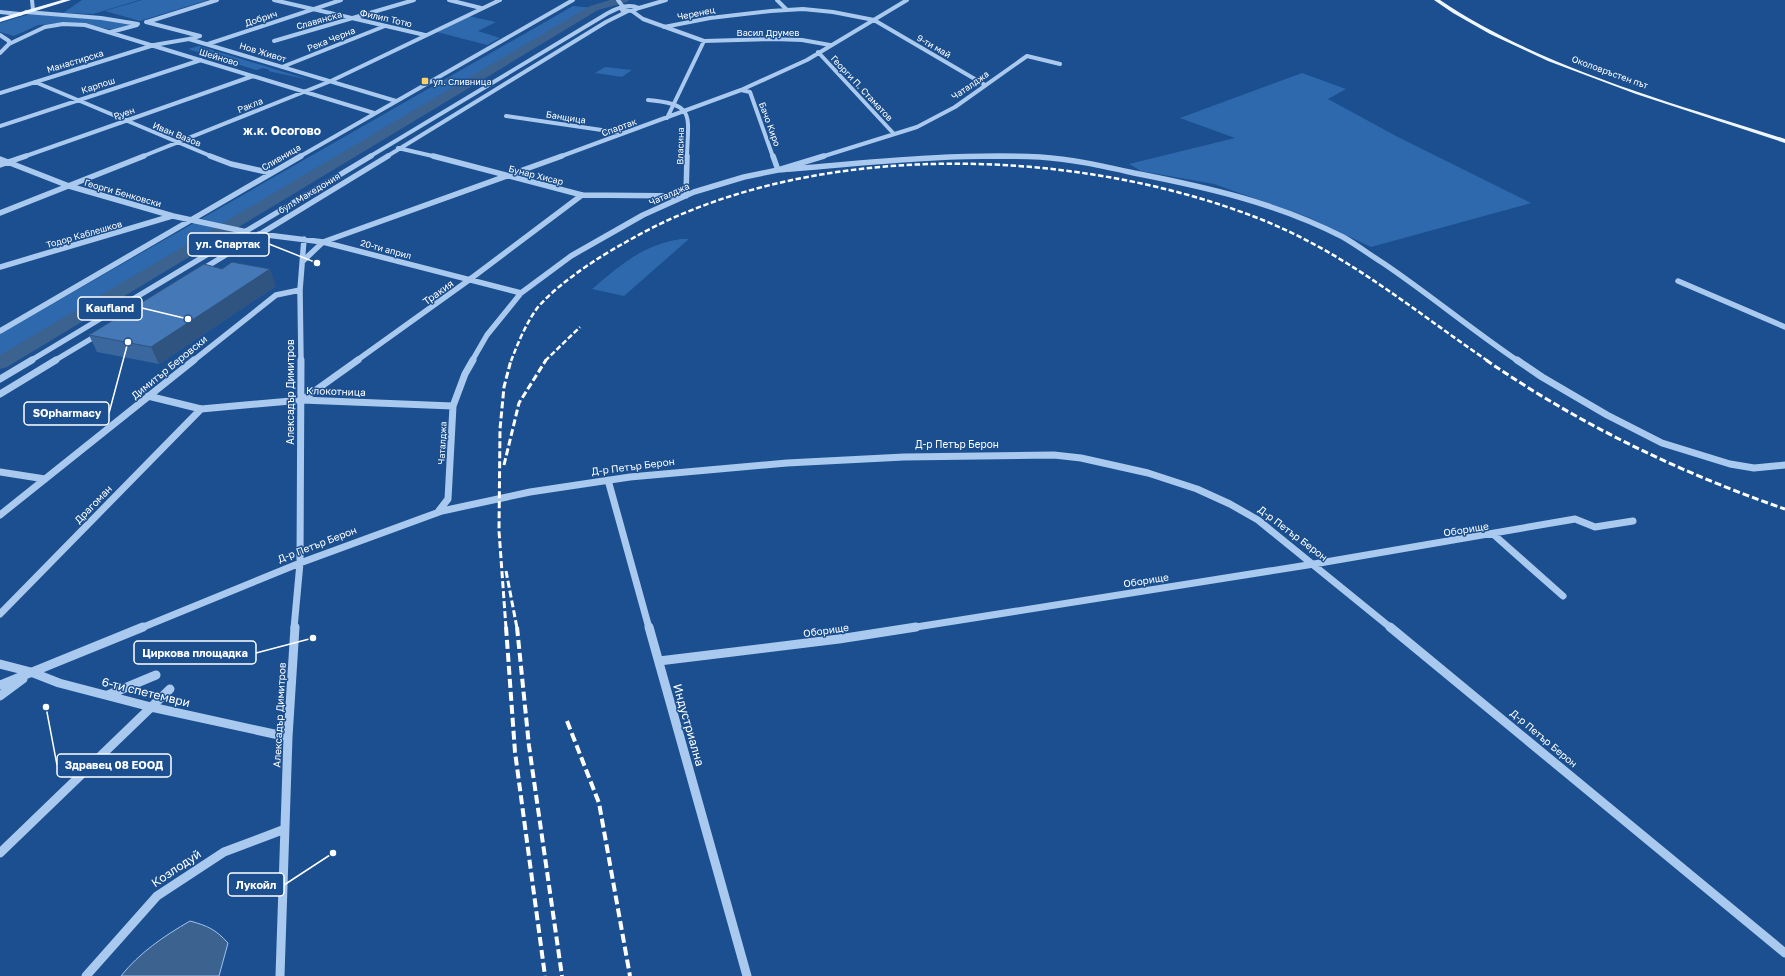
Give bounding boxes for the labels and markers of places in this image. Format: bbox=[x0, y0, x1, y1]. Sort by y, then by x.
marker: ул. Сливница bbox=[420, 76, 430, 86]
place label: ул. Сливница bbox=[433, 76, 492, 87]
callout: ул. Спартак bbox=[188, 233, 269, 256]
callout: Kaufland bbox=[78, 297, 142, 320]
callout: SOpharmacy bbox=[24, 402, 109, 425]
callout: Циркова площадка bbox=[134, 641, 256, 664]
callout: Здравец 08 ЕООД bbox=[57, 754, 171, 777]
callout: Лукойл bbox=[228, 873, 284, 896]

